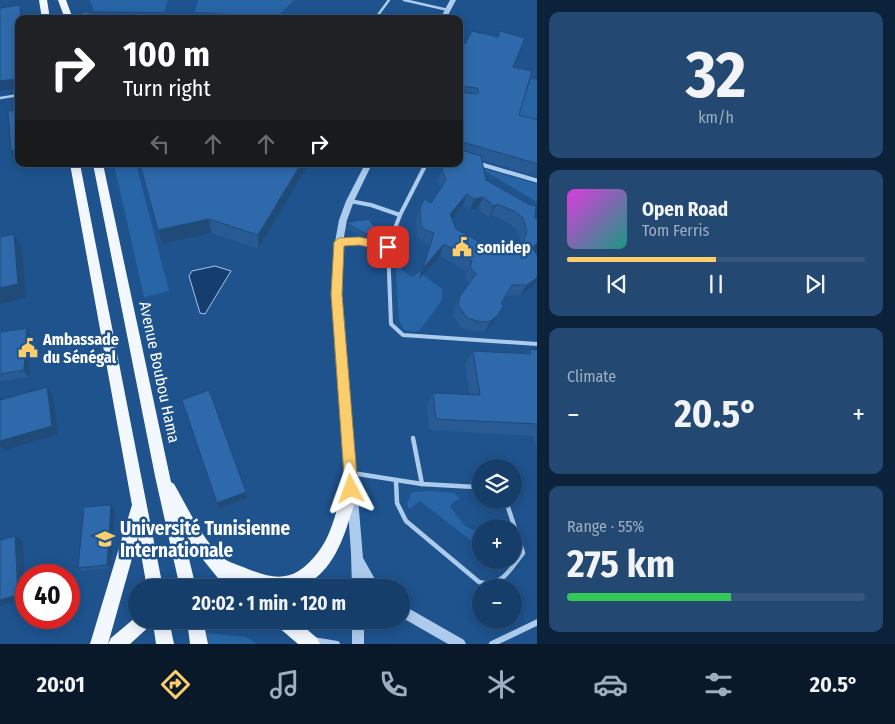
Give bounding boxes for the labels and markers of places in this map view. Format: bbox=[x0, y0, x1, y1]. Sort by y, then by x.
pin bbox=[367, 226, 409, 268]
public building icon: sonidep bbox=[451, 236, 473, 258]
place label: sonidep bbox=[477, 238, 531, 257]
place label: Ambassade du Sénégal bbox=[42, 330, 119, 367]
public building icon: Ambassade du Sénégal bbox=[17, 337, 39, 359]
place label: Université Tunisienne Internationale bbox=[120, 517, 290, 562]
school or university icon: Université Tunisienne Internationale bbox=[94, 528, 116, 550]

